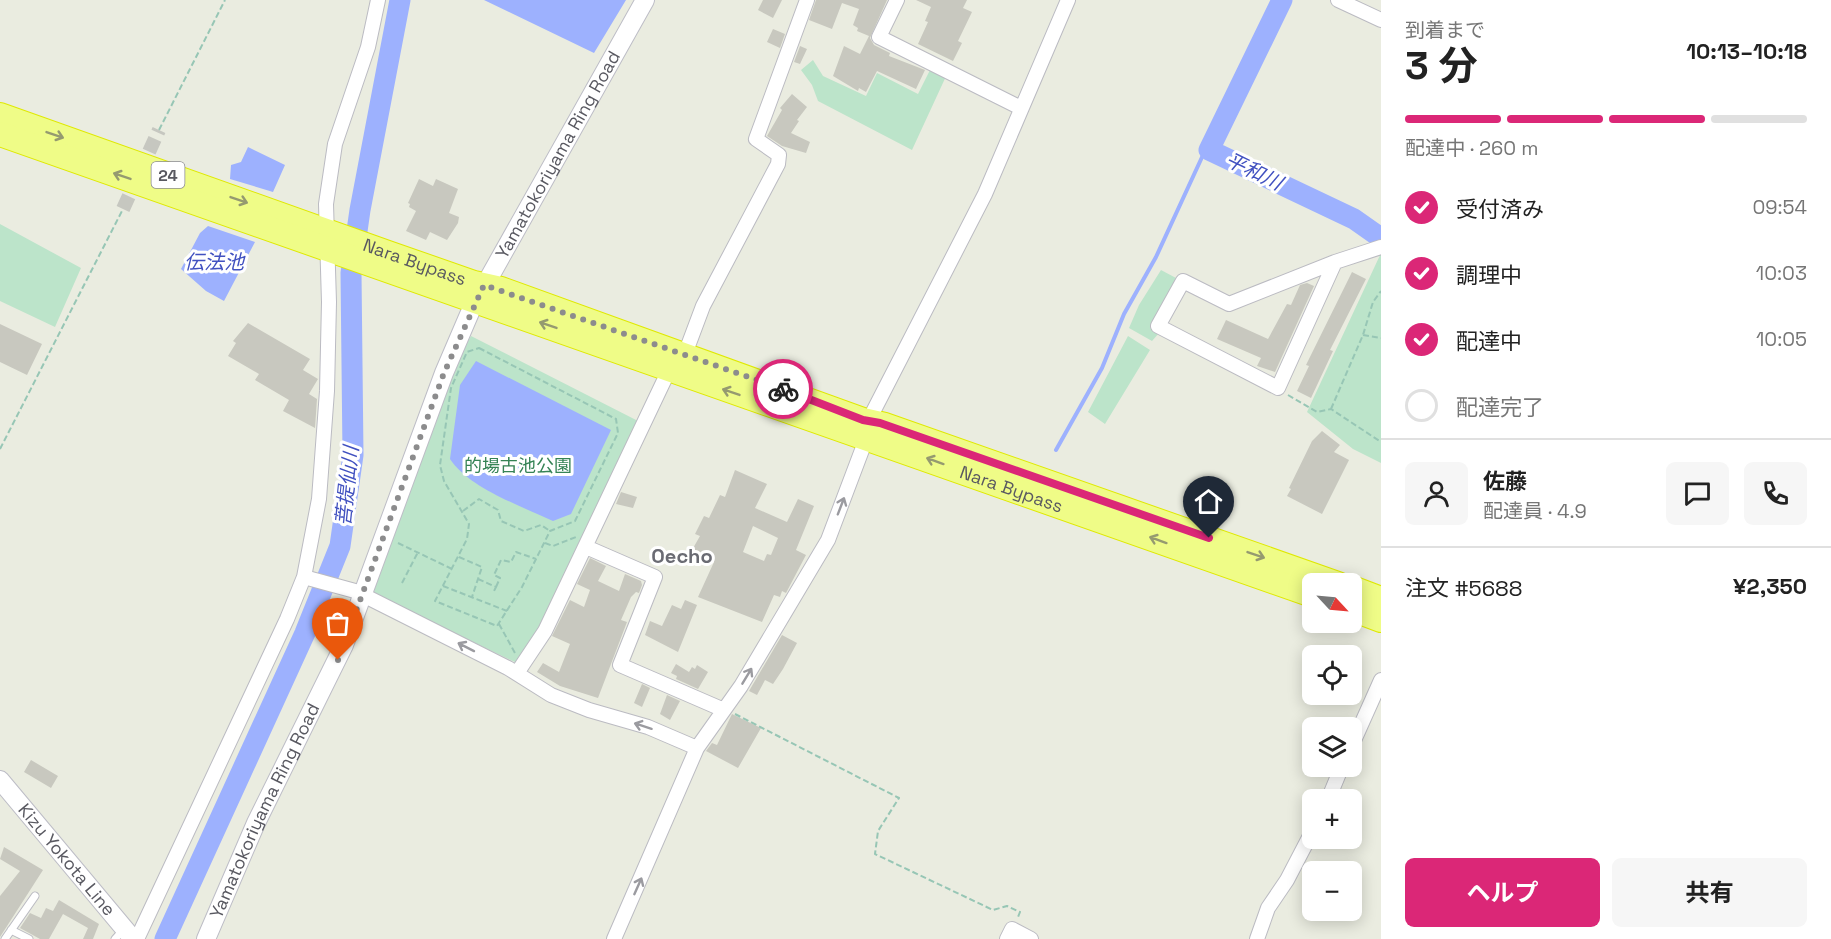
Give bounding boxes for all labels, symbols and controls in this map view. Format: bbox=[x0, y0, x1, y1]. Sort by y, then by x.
text: 到着まで bbox=[1405, 17, 1485, 43]
text: 10:13–10:18 bbox=[1686, 37, 1807, 65]
text: 3 分 bbox=[1405, 41, 1478, 90]
street label: Yamatokoriyama Ring Road bbox=[490, 47, 625, 263]
one-way arrow bbox=[45, 130, 64, 141]
text: 配達中 · 260 m bbox=[1405, 135, 1538, 161]
water label: 平和川 bbox=[1221, 146, 1288, 197]
road number: 24 bbox=[152, 162, 184, 188]
one-way arrow bbox=[113, 170, 132, 181]
icon: check bbox=[1405, 191, 1438, 224]
text: 09:54 bbox=[1752, 194, 1807, 220]
one-way arrow bbox=[229, 195, 248, 206]
text: 受付済み bbox=[1456, 195, 1544, 223]
street label: Nara Bypass bbox=[360, 233, 469, 290]
water label: 伝法池 bbox=[184, 249, 246, 275]
icon: check bbox=[1405, 257, 1438, 290]
text: 10:03 bbox=[1756, 260, 1807, 286]
text: 調理中 bbox=[1456, 261, 1522, 289]
one-way arrow bbox=[539, 318, 558, 329]
icon: check bbox=[1405, 323, 1438, 356]
text: 10:05 bbox=[1756, 326, 1807, 352]
text: 配達中 bbox=[1456, 327, 1522, 355]
courier bbox=[753, 359, 813, 419]
icon: bike bbox=[767, 373, 800, 406]
one-way arrow bbox=[722, 386, 741, 397]
text: 配達完了 bbox=[1456, 393, 1544, 421]
water label: 菩提仙川 bbox=[330, 443, 364, 527]
park label: 的場古池公園 bbox=[464, 454, 572, 477]
one-way arrow bbox=[926, 454, 945, 465]
street label: Nara Bypass bbox=[957, 460, 1066, 518]
button: person bbox=[1405, 462, 1468, 525]
button: chat bbox=[1666, 462, 1729, 525]
button: phone bbox=[1744, 462, 1807, 525]
text: 佐藤 bbox=[1483, 467, 1527, 495]
pin bbox=[1183, 476, 1234, 538]
icon: home bbox=[1192, 485, 1225, 518]
one-way arrow bbox=[836, 497, 847, 516]
text: 配達員 · 4.9 bbox=[1483, 498, 1587, 524]
one-way arrow bbox=[1150, 534, 1168, 545]
district label: Oecho bbox=[651, 543, 713, 569]
one-way arrow bbox=[1246, 550, 1265, 561]
text: ¥2,350 bbox=[1733, 572, 1807, 600]
north arrow bbox=[1302, 573, 1362, 633]
map controls bbox=[1302, 573, 1362, 921]
text: 注文 #5688 bbox=[1405, 574, 1523, 602]
pin bbox=[312, 598, 363, 660]
icon: bag bbox=[321, 607, 354, 640]
one-way arrow bbox=[458, 641, 475, 653]
button: locate bbox=[1302, 645, 1362, 705]
one-way arrow bbox=[741, 668, 753, 685]
street label: Yamatokoriyama Ring Road bbox=[204, 699, 324, 922]
button: layers bbox=[1302, 717, 1362, 777]
one-way arrow bbox=[634, 720, 653, 731]
button: + bbox=[1302, 789, 1362, 849]
street label: Kizu Yokota Line bbox=[13, 798, 121, 921]
button: ヘルプ bbox=[1405, 858, 1600, 927]
button: 共有 bbox=[1612, 858, 1807, 927]
button: − bbox=[1302, 861, 1362, 921]
one-way arrow bbox=[633, 877, 644, 895]

